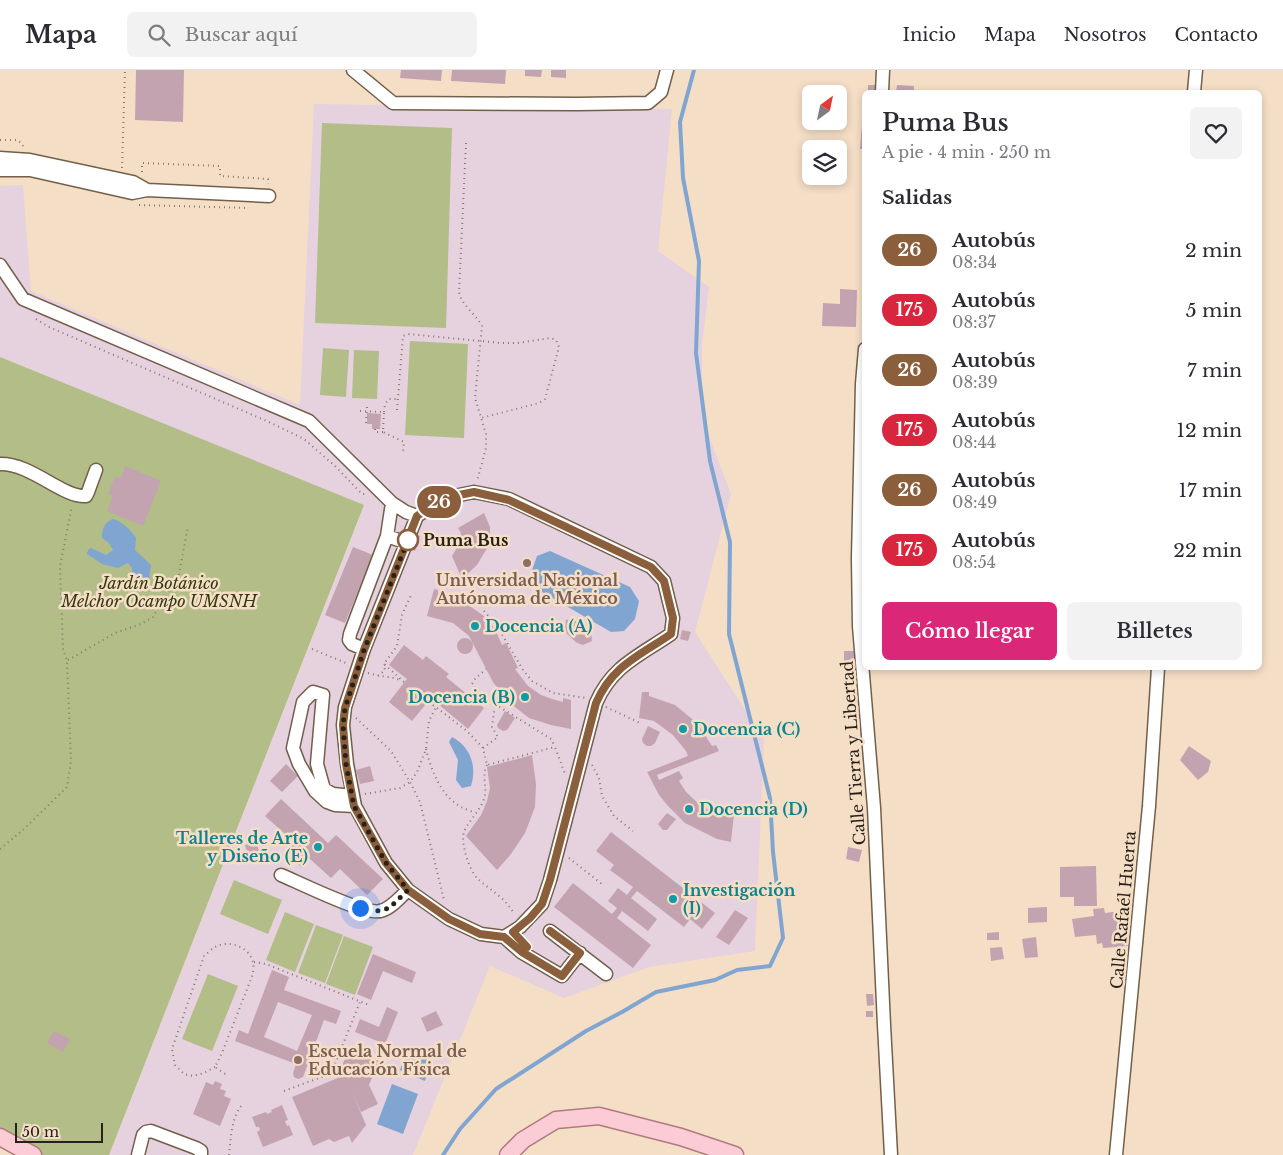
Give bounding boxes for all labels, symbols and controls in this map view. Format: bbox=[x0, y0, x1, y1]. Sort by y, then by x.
search box bbox=[127, 12, 477, 57]
text: Mapa bbox=[25, 20, 97, 49]
icon: search bbox=[145, 21, 173, 49]
text: Buscar aquí bbox=[185, 23, 297, 46]
text: Inicio bbox=[902, 24, 956, 46]
text: Mapa bbox=[984, 24, 1036, 46]
text: Nosotros bbox=[1064, 24, 1146, 46]
text: Contacto bbox=[1174, 24, 1258, 46]
north arrow bbox=[802, 85, 848, 130]
map controls bbox=[802, 85, 847, 185]
button: heart bbox=[1190, 107, 1242, 159]
text: Puma Bus bbox=[882, 108, 1009, 137]
button: layers bbox=[802, 140, 847, 185]
text: A pie · 4 min · 250 m bbox=[882, 142, 1051, 162]
text: Salidas bbox=[882, 186, 952, 209]
text: Autobús bbox=[952, 229, 1035, 252]
text: 26 bbox=[898, 239, 921, 261]
text: 2 min bbox=[1185, 239, 1242, 262]
text: 08:34 bbox=[952, 252, 997, 272]
text: Autobús bbox=[952, 289, 1035, 312]
text: 175 bbox=[896, 299, 923, 321]
text: 5 min bbox=[1186, 299, 1242, 322]
text: 08:37 bbox=[952, 312, 996, 332]
text: Autobús bbox=[952, 349, 1035, 372]
text: 26 bbox=[898, 359, 921, 381]
text: 7 min bbox=[1187, 359, 1242, 382]
text: 08:39 bbox=[952, 372, 998, 392]
text: Autobús bbox=[952, 409, 1035, 432]
text: 175 bbox=[896, 419, 923, 441]
text: 12 min bbox=[1176, 419, 1242, 442]
text: 08:44 bbox=[952, 432, 996, 452]
text: Autobús bbox=[952, 469, 1035, 492]
text: 26 bbox=[898, 479, 921, 501]
text: 17 min bbox=[1179, 479, 1242, 502]
line badge: 26 bbox=[416, 486, 462, 518]
text: 26 bbox=[427, 491, 451, 513]
text: 08:49 bbox=[952, 492, 997, 512]
marker: Puma Bus bbox=[397, 529, 419, 551]
text: Autobús bbox=[952, 529, 1035, 552]
place label: Puma Bus bbox=[423, 530, 508, 550]
text: 175 bbox=[896, 539, 923, 561]
text: 22 min bbox=[1173, 539, 1242, 562]
text: 08:54 bbox=[952, 552, 996, 572]
marker: Universidad Nacional Autónoma de México bbox=[521, 557, 533, 569]
place label: Universidad Nacional Autónoma de México bbox=[435, 570, 618, 608]
park label: Jardín Botánico Melchor Ocampo UMSNH bbox=[60, 573, 258, 611]
button: Cómo llegar bbox=[882, 602, 1057, 660]
button: Billetes bbox=[1067, 602, 1242, 660]
place label: Docencia (A) bbox=[485, 616, 592, 636]
marker: Docencia (A) bbox=[469, 620, 481, 632]
street label: Calle Tierra y Libertad bbox=[837, 660, 869, 846]
place label: Docencia (B) bbox=[408, 687, 515, 707]
marker: Docencia (B) bbox=[519, 691, 531, 703]
place label: Docencia (C) bbox=[693, 719, 800, 739]
marker: Docencia (C) bbox=[677, 723, 689, 735]
place label: Docencia (D) bbox=[699, 799, 808, 819]
marker: Docencia (D) bbox=[683, 803, 695, 815]
place label: Talleres de Arte y Diseño (E) bbox=[176, 828, 308, 866]
street label: Calle Rafaél Huerta bbox=[1106, 830, 1140, 990]
marker: Talleres de Arte y Diseño (E) bbox=[312, 841, 324, 853]
place label: Investigación (I) bbox=[683, 880, 796, 918]
marker: Investigación (I) bbox=[667, 893, 679, 905]
your location bbox=[348, 896, 373, 921]
place label: Escuela Normal de Educación Física bbox=[308, 1041, 467, 1079]
marker: Escuela Normal de Educación Física bbox=[292, 1054, 304, 1066]
scale bar bbox=[15, 1120, 102, 1143]
text: 50 m bbox=[22, 1123, 59, 1141]

